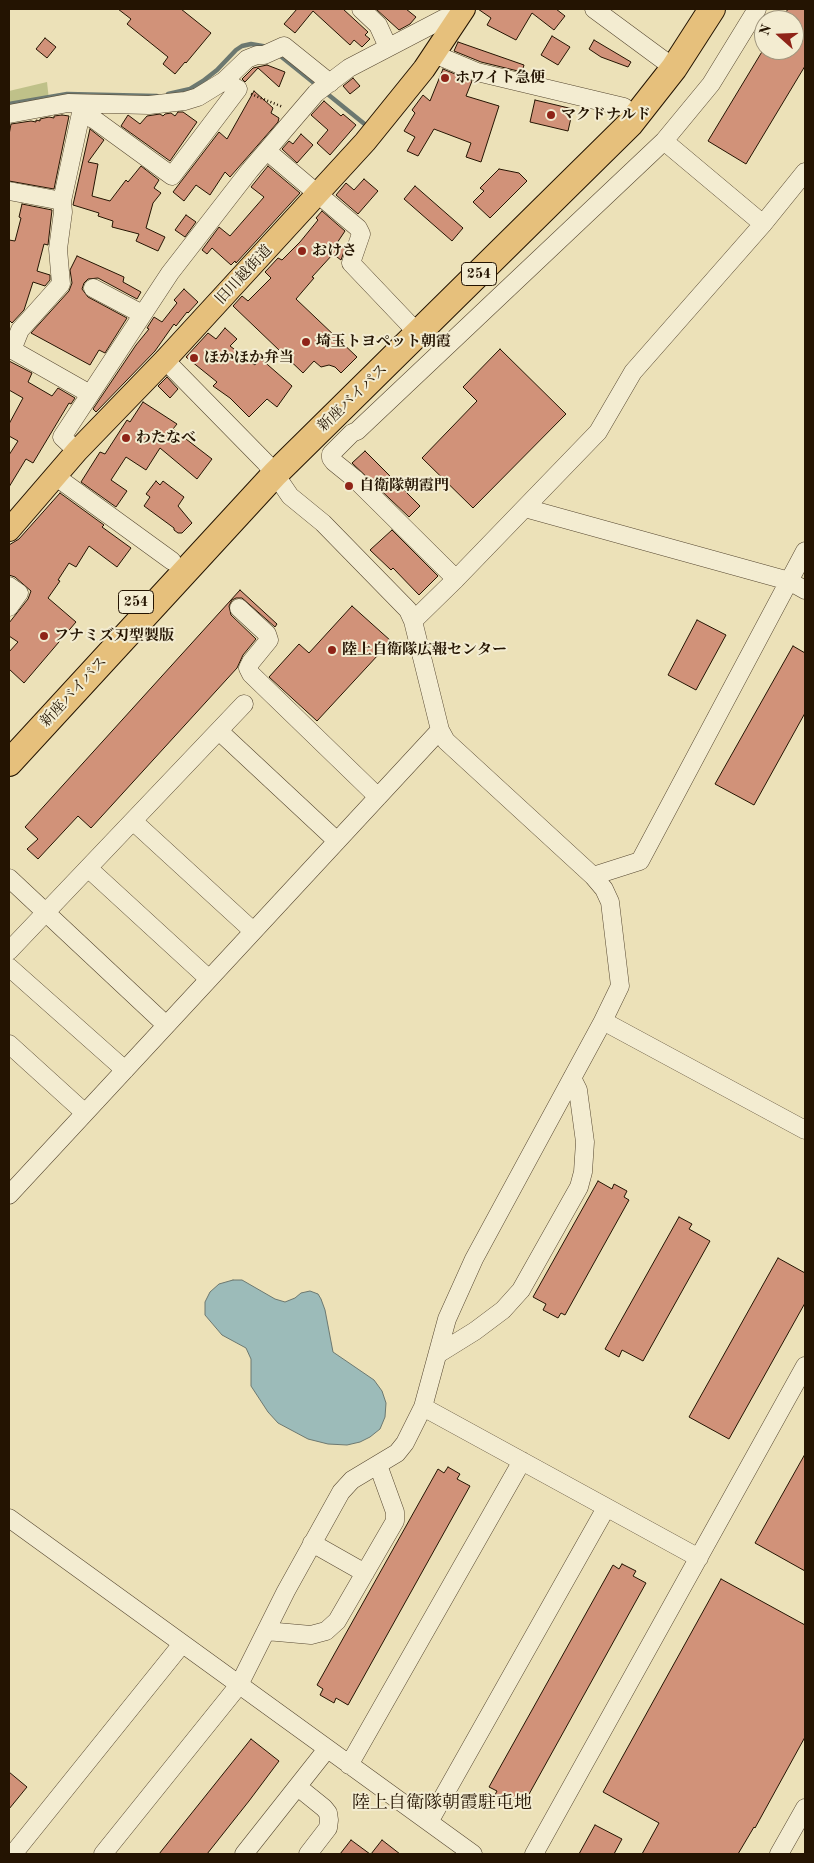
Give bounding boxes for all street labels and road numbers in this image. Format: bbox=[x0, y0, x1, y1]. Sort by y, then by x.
street label: 旧川越街道 bbox=[212, 241, 276, 309]
road number: 254 bbox=[462, 262, 496, 286]
street label: 新座バイパス bbox=[314, 360, 392, 436]
road number: 254 bbox=[118, 590, 154, 614]
street label: 新座バイパス bbox=[37, 653, 111, 731]

